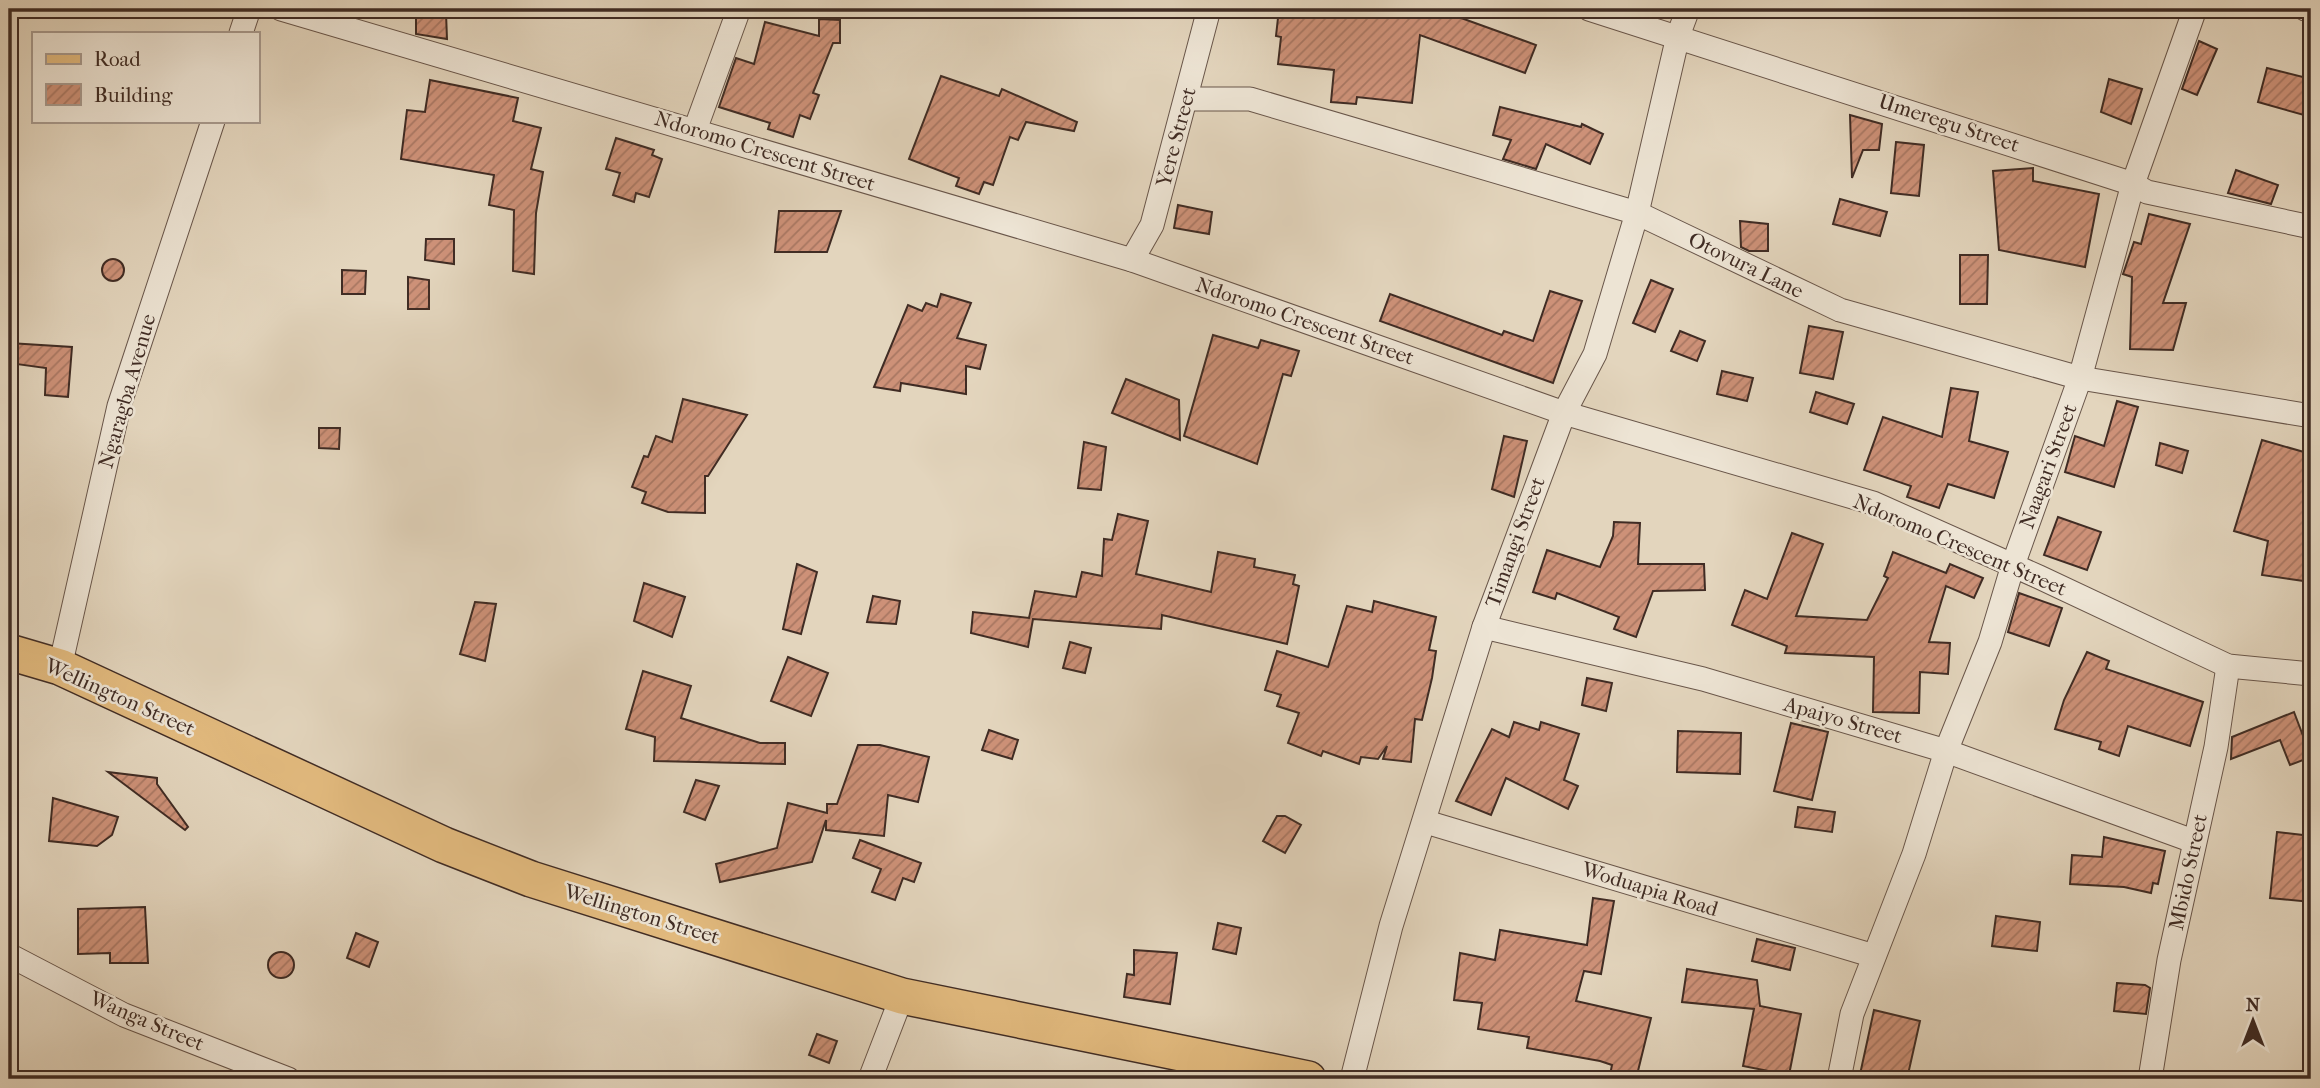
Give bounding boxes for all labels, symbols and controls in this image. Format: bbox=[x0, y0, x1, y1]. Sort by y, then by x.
legend bbox=[32, 32, 259, 122]
text: Road bbox=[94, 47, 141, 71]
text: Building bbox=[94, 83, 173, 107]
street label: Yere Street bbox=[1151, 84, 1201, 190]
street label: Umeregu Street bbox=[1876, 89, 2023, 157]
street label: Ndoromo Crescent Street bbox=[652, 106, 879, 196]
street label: Otovura Lane bbox=[1685, 227, 1807, 303]
street label: Ndoromo Crescent Street bbox=[1193, 272, 1418, 370]
street label: Ngaragba Avenue bbox=[94, 311, 160, 471]
street label: Naagari Street bbox=[2014, 400, 2082, 532]
street label: Timangi Street bbox=[1480, 473, 1550, 610]
street label: Ndoromo Crescent Street bbox=[1850, 489, 2071, 601]
street label: Wellington Street bbox=[41, 653, 199, 741]
street label: Apaiyo Street bbox=[1780, 691, 1905, 748]
street label: Mbido Street bbox=[2164, 811, 2212, 932]
street label: Woduapia Road bbox=[1578, 857, 1722, 921]
street label: Wellington Street bbox=[560, 879, 723, 949]
street label: Wanga Street bbox=[85, 986, 208, 1056]
north arrow bbox=[2218, 986, 2288, 1056]
text: N bbox=[2246, 994, 2261, 1016]

